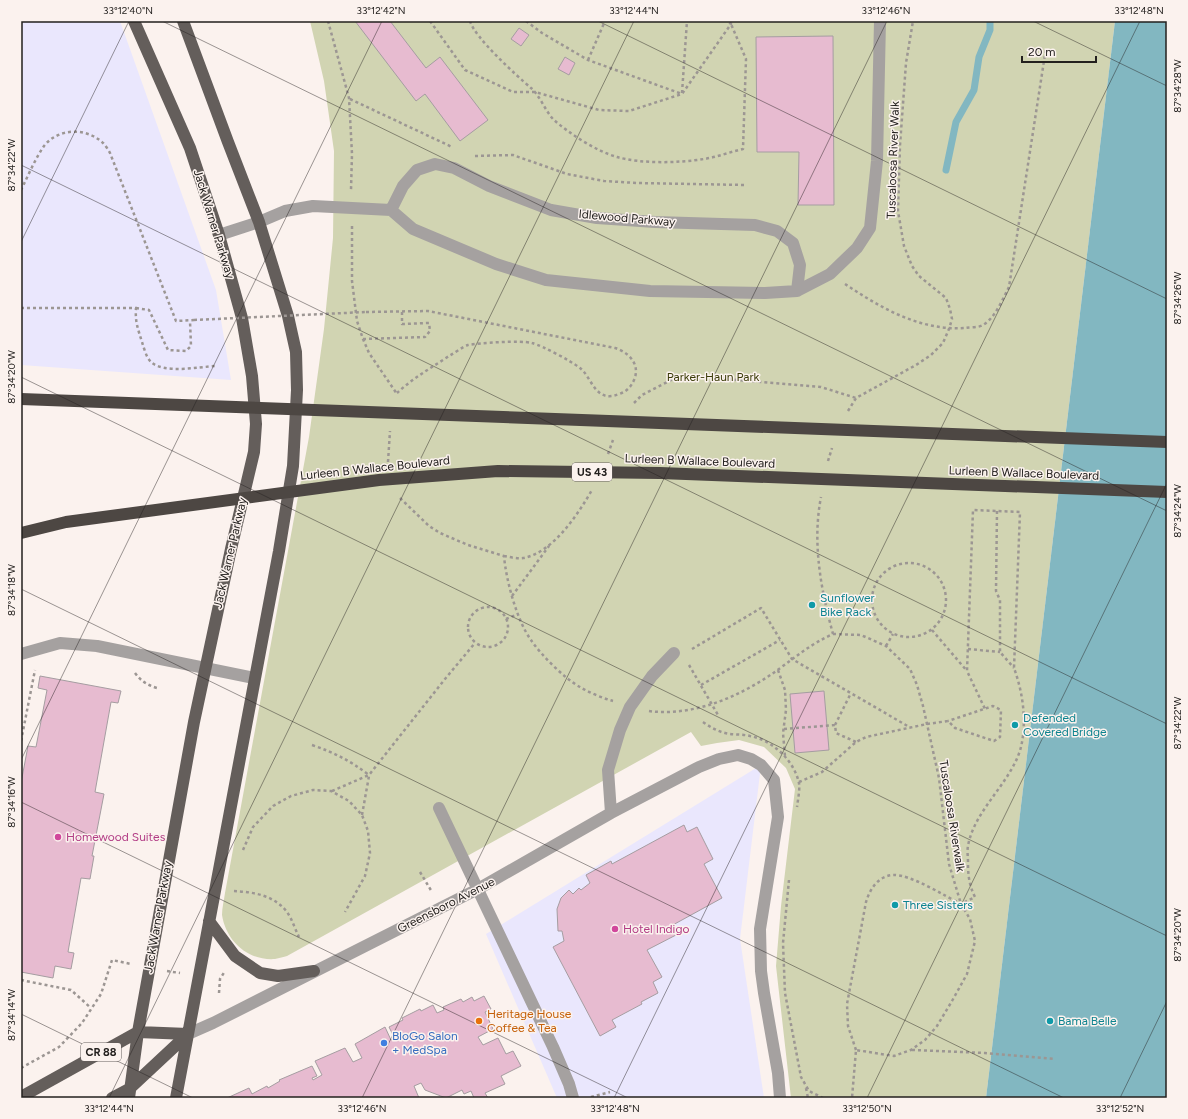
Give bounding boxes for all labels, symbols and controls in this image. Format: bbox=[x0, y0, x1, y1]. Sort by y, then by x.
text: 33°12'40"N bbox=[103, 4, 153, 17]
text: 33°12'42"N bbox=[356, 4, 406, 17]
text: 33°12'44"N bbox=[609, 4, 659, 17]
text: 33°12'46"N bbox=[861, 4, 911, 17]
text: 33°12'48"N bbox=[1114, 4, 1164, 17]
scale bar bbox=[1022, 38, 1096, 64]
text: 20 m bbox=[1028, 45, 1056, 59]
text: 87°34'28"W bbox=[1171, 59, 1184, 113]
street label: Tuscaloosa River Walk bbox=[884, 101, 902, 219]
text: 87°34'22"W bbox=[5, 138, 18, 191]
street label: Jack Warner Parkway bbox=[191, 168, 237, 281]
street label: Idlewood Parkway bbox=[578, 207, 677, 229]
text: 87°34'26"W bbox=[1171, 271, 1184, 324]
text: 87°34'20"W bbox=[5, 350, 18, 404]
park label: Parker-Haun Park bbox=[667, 370, 759, 384]
street label: Lurleen B Wallace Boulevard bbox=[625, 451, 775, 471]
street label: Lurleen B Wallace Boulevard bbox=[299, 453, 451, 483]
road number: US 43 bbox=[572, 463, 612, 481]
street label: Lurleen B Wallace Boulevard bbox=[949, 463, 1099, 483]
text: 87°34'24"W bbox=[1171, 484, 1184, 538]
street label: Jack Warner Parkway bbox=[210, 495, 250, 610]
text: 87°34'18"W bbox=[5, 564, 18, 616]
place label: Sunflower Bike Rack bbox=[820, 591, 875, 619]
marker: Sunflower Bike Rack bbox=[807, 600, 817, 610]
text: 87°34'22"W bbox=[1171, 696, 1184, 749]
place label: Defended Covered Bridge bbox=[1023, 711, 1107, 739]
marker: Defended Covered Bridge bbox=[1010, 720, 1020, 730]
street label: Tuscaloosa Riverwalk bbox=[936, 759, 968, 873]
text: 87°34'16"W bbox=[5, 776, 18, 828]
place label: Homewood Suites bbox=[66, 830, 166, 844]
marker: Homewood Suites bbox=[53, 832, 63, 842]
street label: Jack Warner Parkway bbox=[141, 859, 175, 974]
street label: Greensboro Avenue bbox=[395, 874, 497, 936]
place label: Three Sisters bbox=[903, 898, 973, 912]
marker: Three Sisters bbox=[890, 900, 900, 910]
text: 87°34'20"W bbox=[1171, 908, 1184, 962]
place label: Hotel Indigo bbox=[623, 922, 689, 936]
marker: Hotel Indigo bbox=[610, 924, 620, 934]
text: 87°34'14"W bbox=[5, 989, 18, 1041]
place label: Heritage House Coffee & Tea bbox=[487, 1007, 572, 1035]
place label: Bama Belle bbox=[1058, 1014, 1117, 1028]
marker: Heritage House Coffee & Tea bbox=[474, 1016, 484, 1026]
marker: Bama Belle bbox=[1045, 1016, 1055, 1026]
place label: BloGo Salon + MedSpa bbox=[392, 1029, 458, 1057]
marker: BloGo Salon + MedSpa bbox=[379, 1038, 389, 1048]
road number: CR 88 bbox=[81, 1043, 121, 1061]
text: 33°12'44"N bbox=[84, 1102, 134, 1115]
text: 33°12'46"N bbox=[337, 1102, 387, 1115]
text: 33°12'48"N bbox=[590, 1102, 640, 1115]
text: 33°12'50"N bbox=[842, 1102, 892, 1115]
text: 33°12'52"N bbox=[1096, 1102, 1144, 1115]

